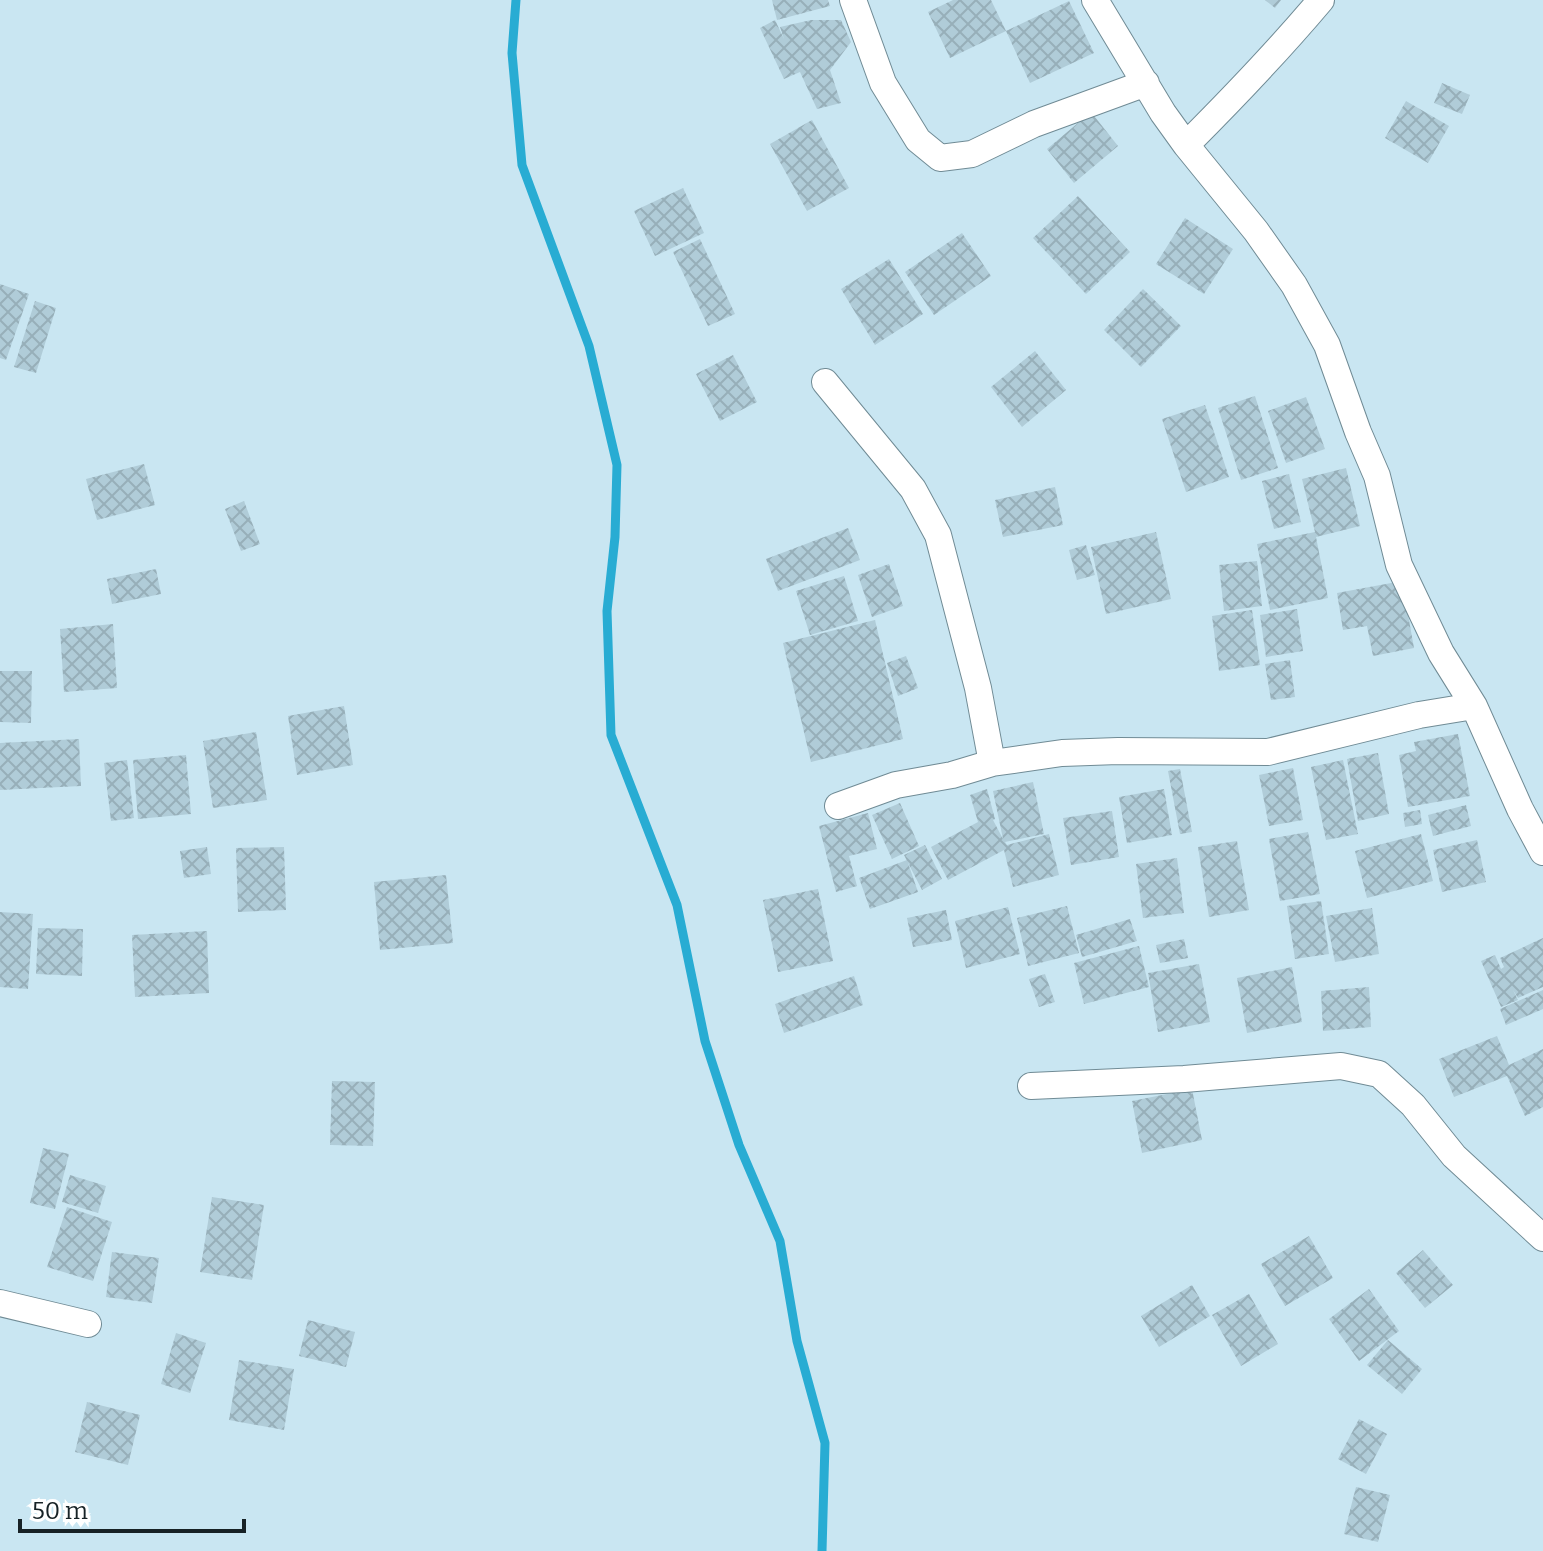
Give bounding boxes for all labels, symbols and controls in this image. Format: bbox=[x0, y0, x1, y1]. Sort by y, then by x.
scale bar bbox=[20, 1483, 244, 1533]
text: 50 m bbox=[32, 1497, 88, 1525]

